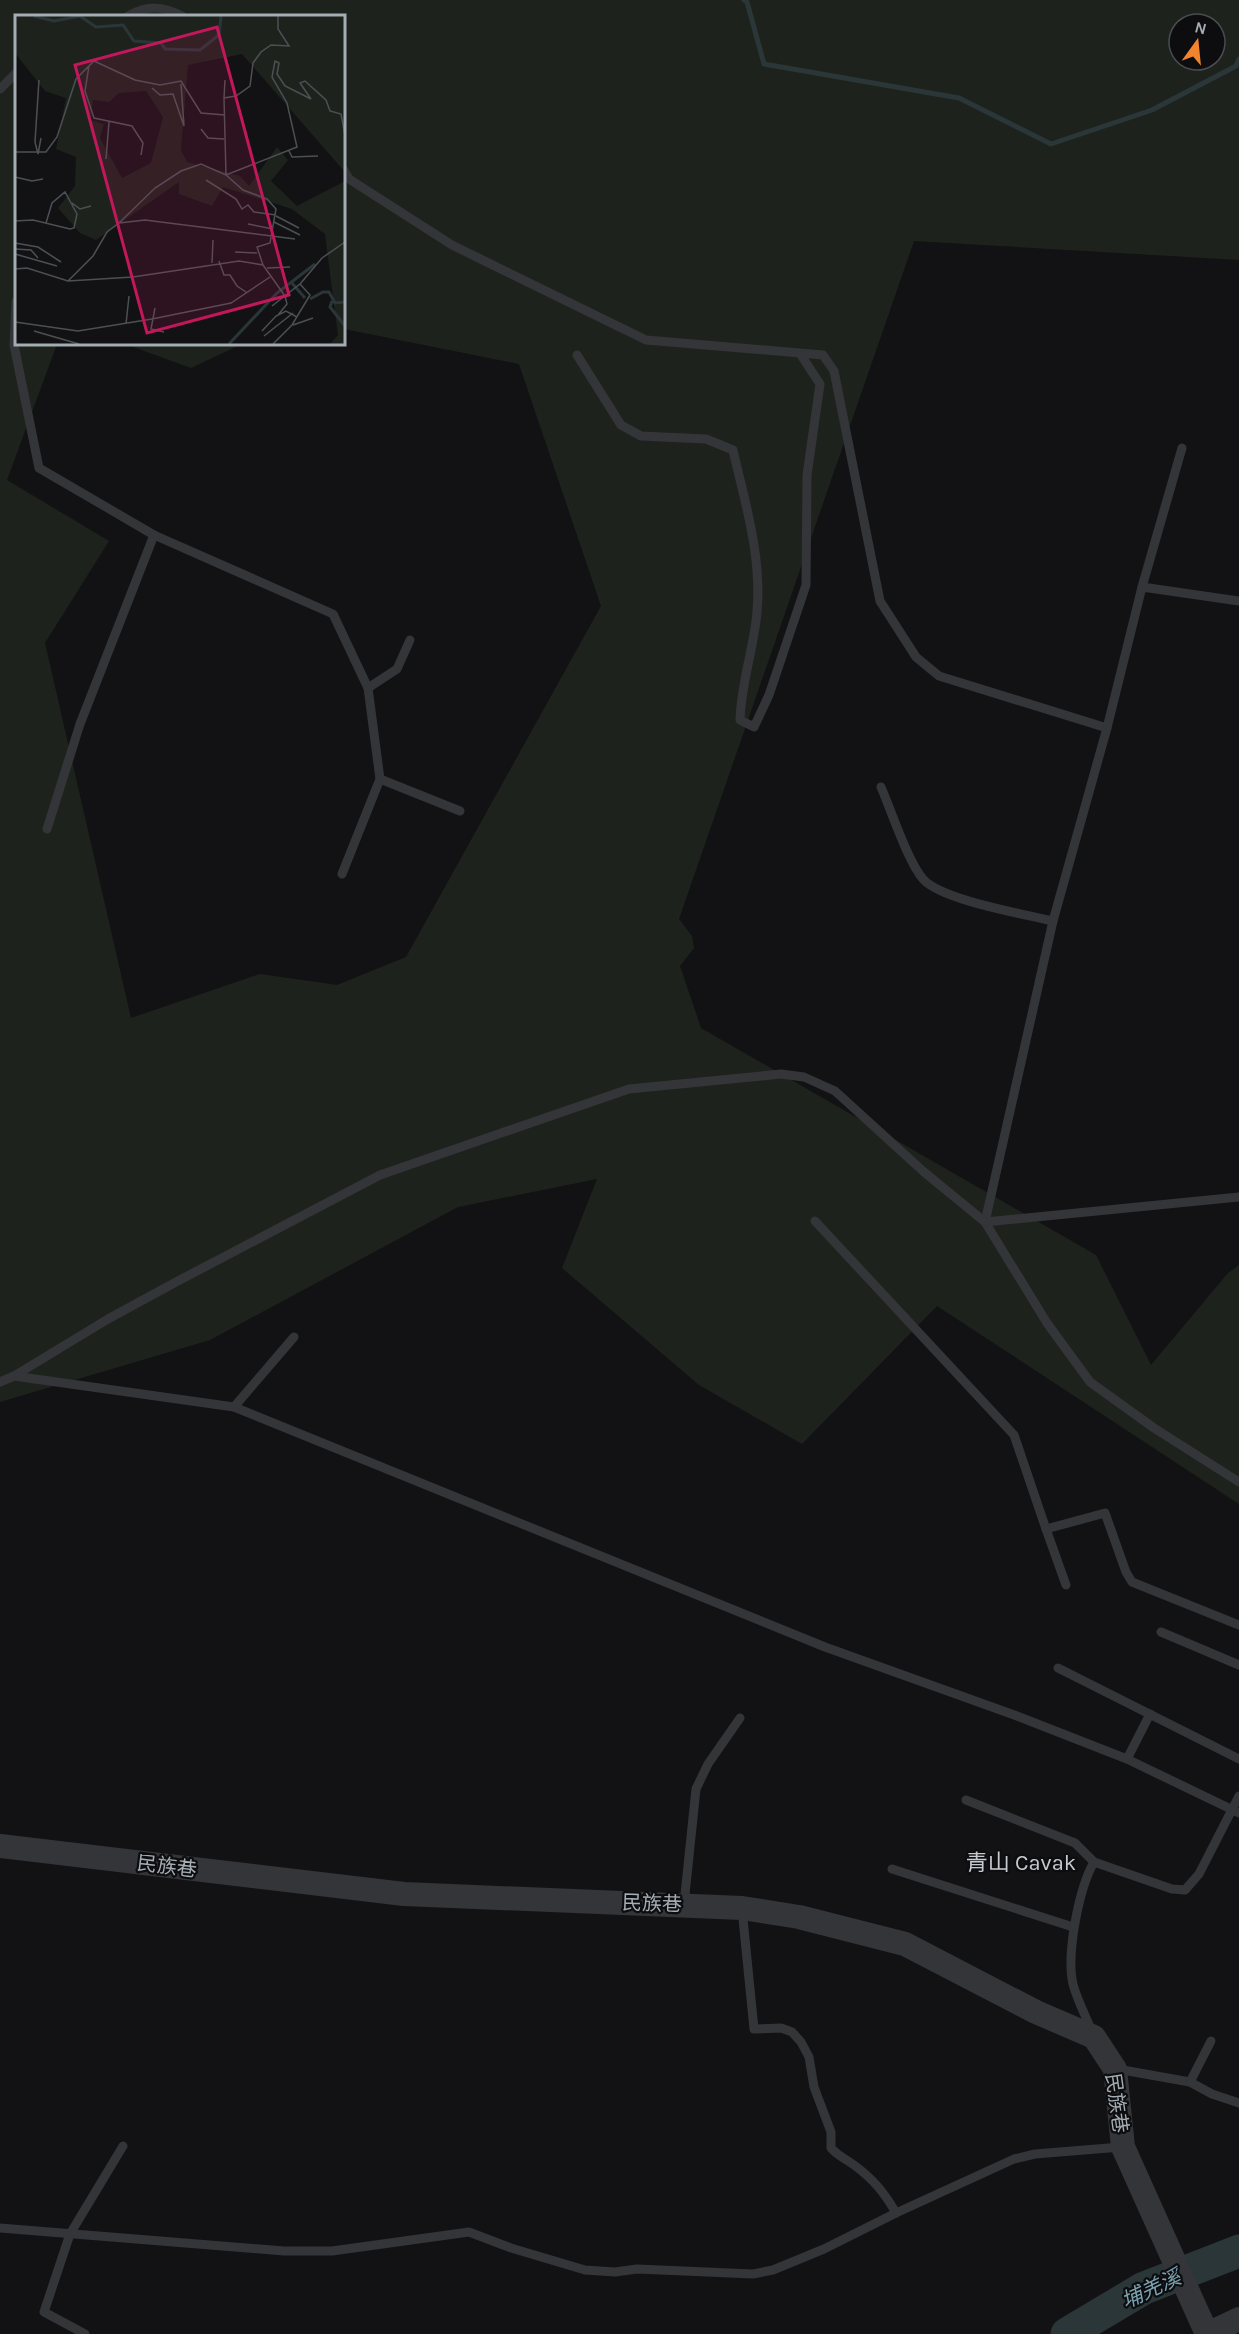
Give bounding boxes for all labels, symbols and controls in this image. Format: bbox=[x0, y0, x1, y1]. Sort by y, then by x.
north arrow bbox=[1167, 12, 1227, 72]
inset map bbox=[15, 15, 345, 345]
text: N bbox=[1193, 17, 1209, 39]
district label: 青山 Cavak bbox=[966, 1850, 1076, 1876]
street label: 民族巷 bbox=[136, 1851, 198, 1882]
street label: 民族巷 bbox=[622, 1891, 682, 1916]
street label: 民族巷 bbox=[1101, 2072, 1132, 2134]
water label: 埔羌溪 bbox=[1117, 2264, 1187, 2313]

